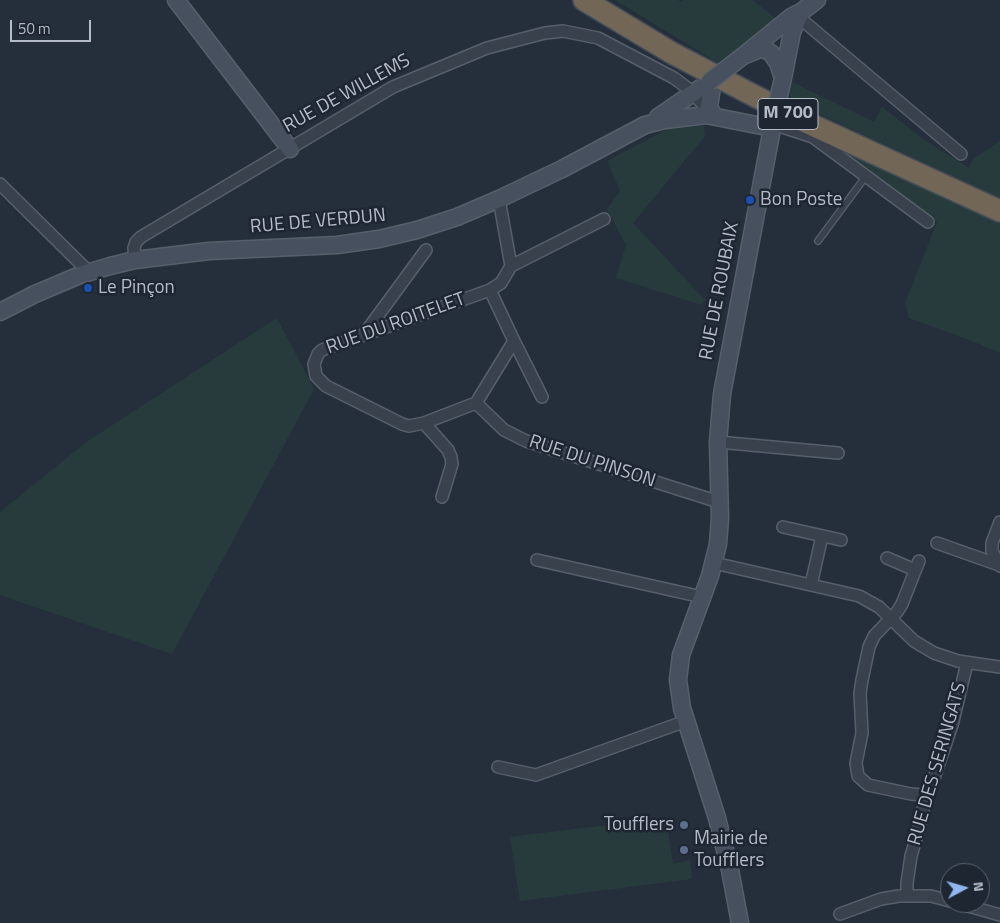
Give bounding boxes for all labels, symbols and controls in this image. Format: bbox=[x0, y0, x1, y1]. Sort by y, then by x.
scale bar bbox=[12, 10, 94, 42]
text: 50 m bbox=[18, 17, 51, 40]
street label: RUE DE WILLEMS bbox=[279, 50, 415, 138]
road number: M 700 bbox=[758, 98, 818, 130]
place label: Bon Poste bbox=[760, 189, 842, 211]
marker: Bon Poste bbox=[744, 194, 756, 206]
street label: RUE DE VERDUN bbox=[249, 205, 387, 239]
street label: RUE DE ROUBAIX bbox=[695, 220, 745, 362]
place label: Le Pinçon bbox=[98, 277, 175, 299]
marker: Le Pinçon bbox=[82, 282, 94, 294]
street label: RUE DU ROITELET bbox=[323, 288, 469, 360]
street label: RUE DU PINSON bbox=[526, 431, 658, 493]
street label: RUE DES SERINGATS bbox=[904, 680, 972, 848]
place label: Toufflers bbox=[604, 814, 674, 836]
marker: Toufflers bbox=[678, 819, 690, 831]
place label: Mairie de Toufflers bbox=[694, 828, 768, 872]
marker: Mairie de Toufflers bbox=[678, 844, 690, 856]
north arrow bbox=[940, 863, 990, 913]
text: N bbox=[968, 881, 990, 892]

